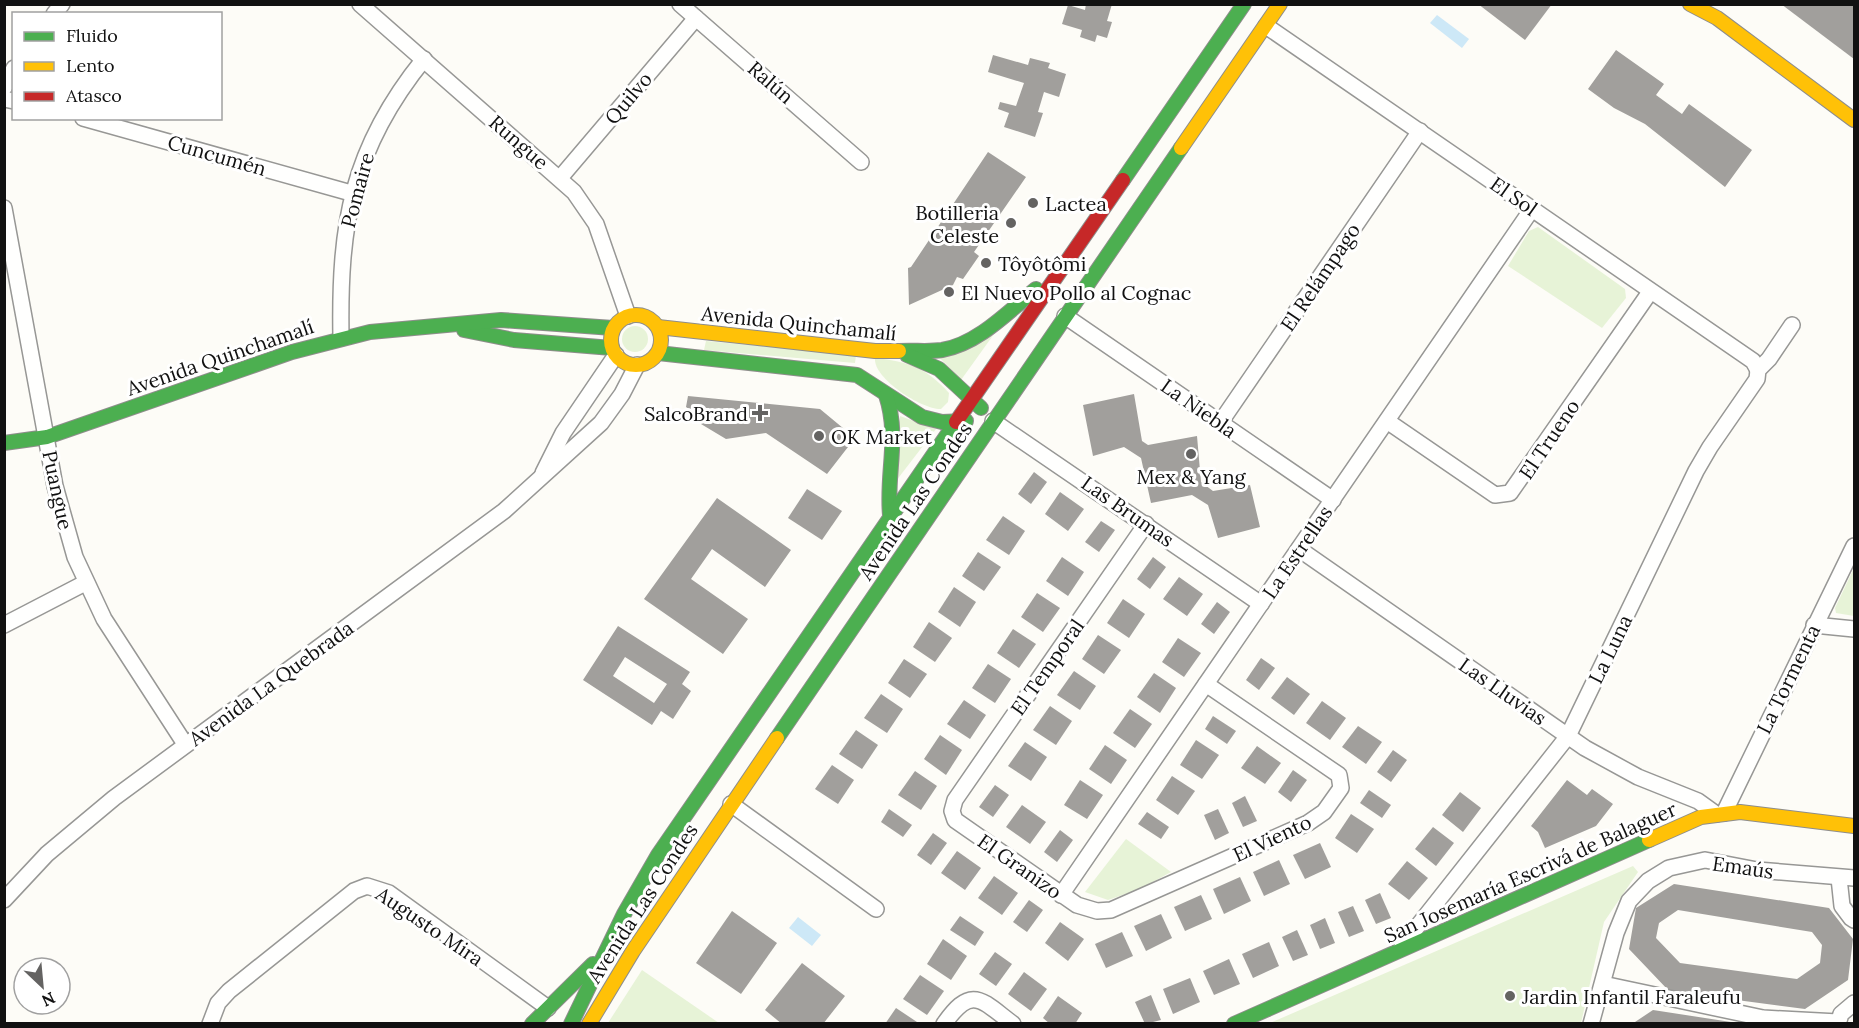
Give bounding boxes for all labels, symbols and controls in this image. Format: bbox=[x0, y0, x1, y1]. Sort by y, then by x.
legend bbox=[12, 12, 222, 120]
text: Fluido bbox=[66, 24, 118, 47]
text: Lento bbox=[66, 54, 114, 77]
street label: Ralún bbox=[743, 55, 799, 109]
street label: Quilvo bbox=[599, 67, 657, 129]
text: Atasco bbox=[65, 84, 122, 107]
street label: Rungue bbox=[484, 109, 554, 175]
street label: Cuncumén bbox=[165, 129, 269, 181]
street label: Pomaire bbox=[335, 150, 379, 230]
street label: El Sol bbox=[1486, 171, 1542, 221]
place label: Lactea bbox=[1045, 191, 1107, 216]
marker: Lactea bbox=[1026, 196, 1040, 210]
place label: Botilleria Celeste bbox=[915, 200, 999, 248]
marker: Botilleria Celeste bbox=[1004, 216, 1018, 230]
street label: El Relámpago bbox=[1275, 218, 1365, 336]
place label: Tôyôtômi bbox=[998, 251, 1086, 276]
marker: Tôyôtômi bbox=[979, 256, 993, 270]
place label: El Nuevo Pollo al Cognac bbox=[961, 280, 1191, 305]
marker: El Nuevo Pollo al Cognac bbox=[942, 285, 956, 299]
street label: Avenida Quinchamalí bbox=[699, 300, 898, 346]
street label: Avenida Quinchamalí bbox=[122, 313, 317, 401]
street label: La Niebla bbox=[1156, 373, 1242, 443]
street label: El Trueno bbox=[1513, 394, 1585, 484]
place label: SalcoBrand bbox=[644, 401, 748, 426]
marker: SalcoBrand bbox=[753, 406, 767, 420]
street label: Avenida Las Condes bbox=[852, 417, 977, 585]
place label: OK Market bbox=[831, 424, 932, 449]
marker: OK Market bbox=[812, 429, 826, 443]
marker: Mex & Yang bbox=[1184, 447, 1198, 461]
street label: Puangue bbox=[37, 448, 79, 532]
place label: Mex & Yang bbox=[1136, 464, 1247, 489]
street label: Las Brumas bbox=[1077, 470, 1179, 552]
street label: La Estrellas bbox=[1257, 501, 1337, 603]
street label: La Luna bbox=[1583, 610, 1637, 688]
street label: El Temporal bbox=[1005, 614, 1089, 720]
street label: Avenida La Quebrada bbox=[183, 615, 358, 752]
street label: La Tormenta bbox=[1751, 620, 1825, 738]
street label: Las Lluvias bbox=[1454, 652, 1552, 730]
street label: San Josemaría Escrivá de Balaguer bbox=[1380, 796, 1680, 948]
street label: El Viento bbox=[1229, 809, 1315, 867]
street label: Avenida Las Condes bbox=[581, 819, 703, 988]
street label: El Granizo bbox=[973, 828, 1067, 904]
street label: Emaús bbox=[1711, 850, 1775, 884]
street label: Augusto Mira bbox=[371, 880, 488, 971]
north arrow bbox=[12, 956, 72, 1016]
place label: Jardin Infantil Faraleufu bbox=[1521, 984, 1741, 1009]
text: N bbox=[39, 988, 59, 1011]
marker: Jardin Infantil Faraleufu bbox=[1503, 989, 1517, 1003]

